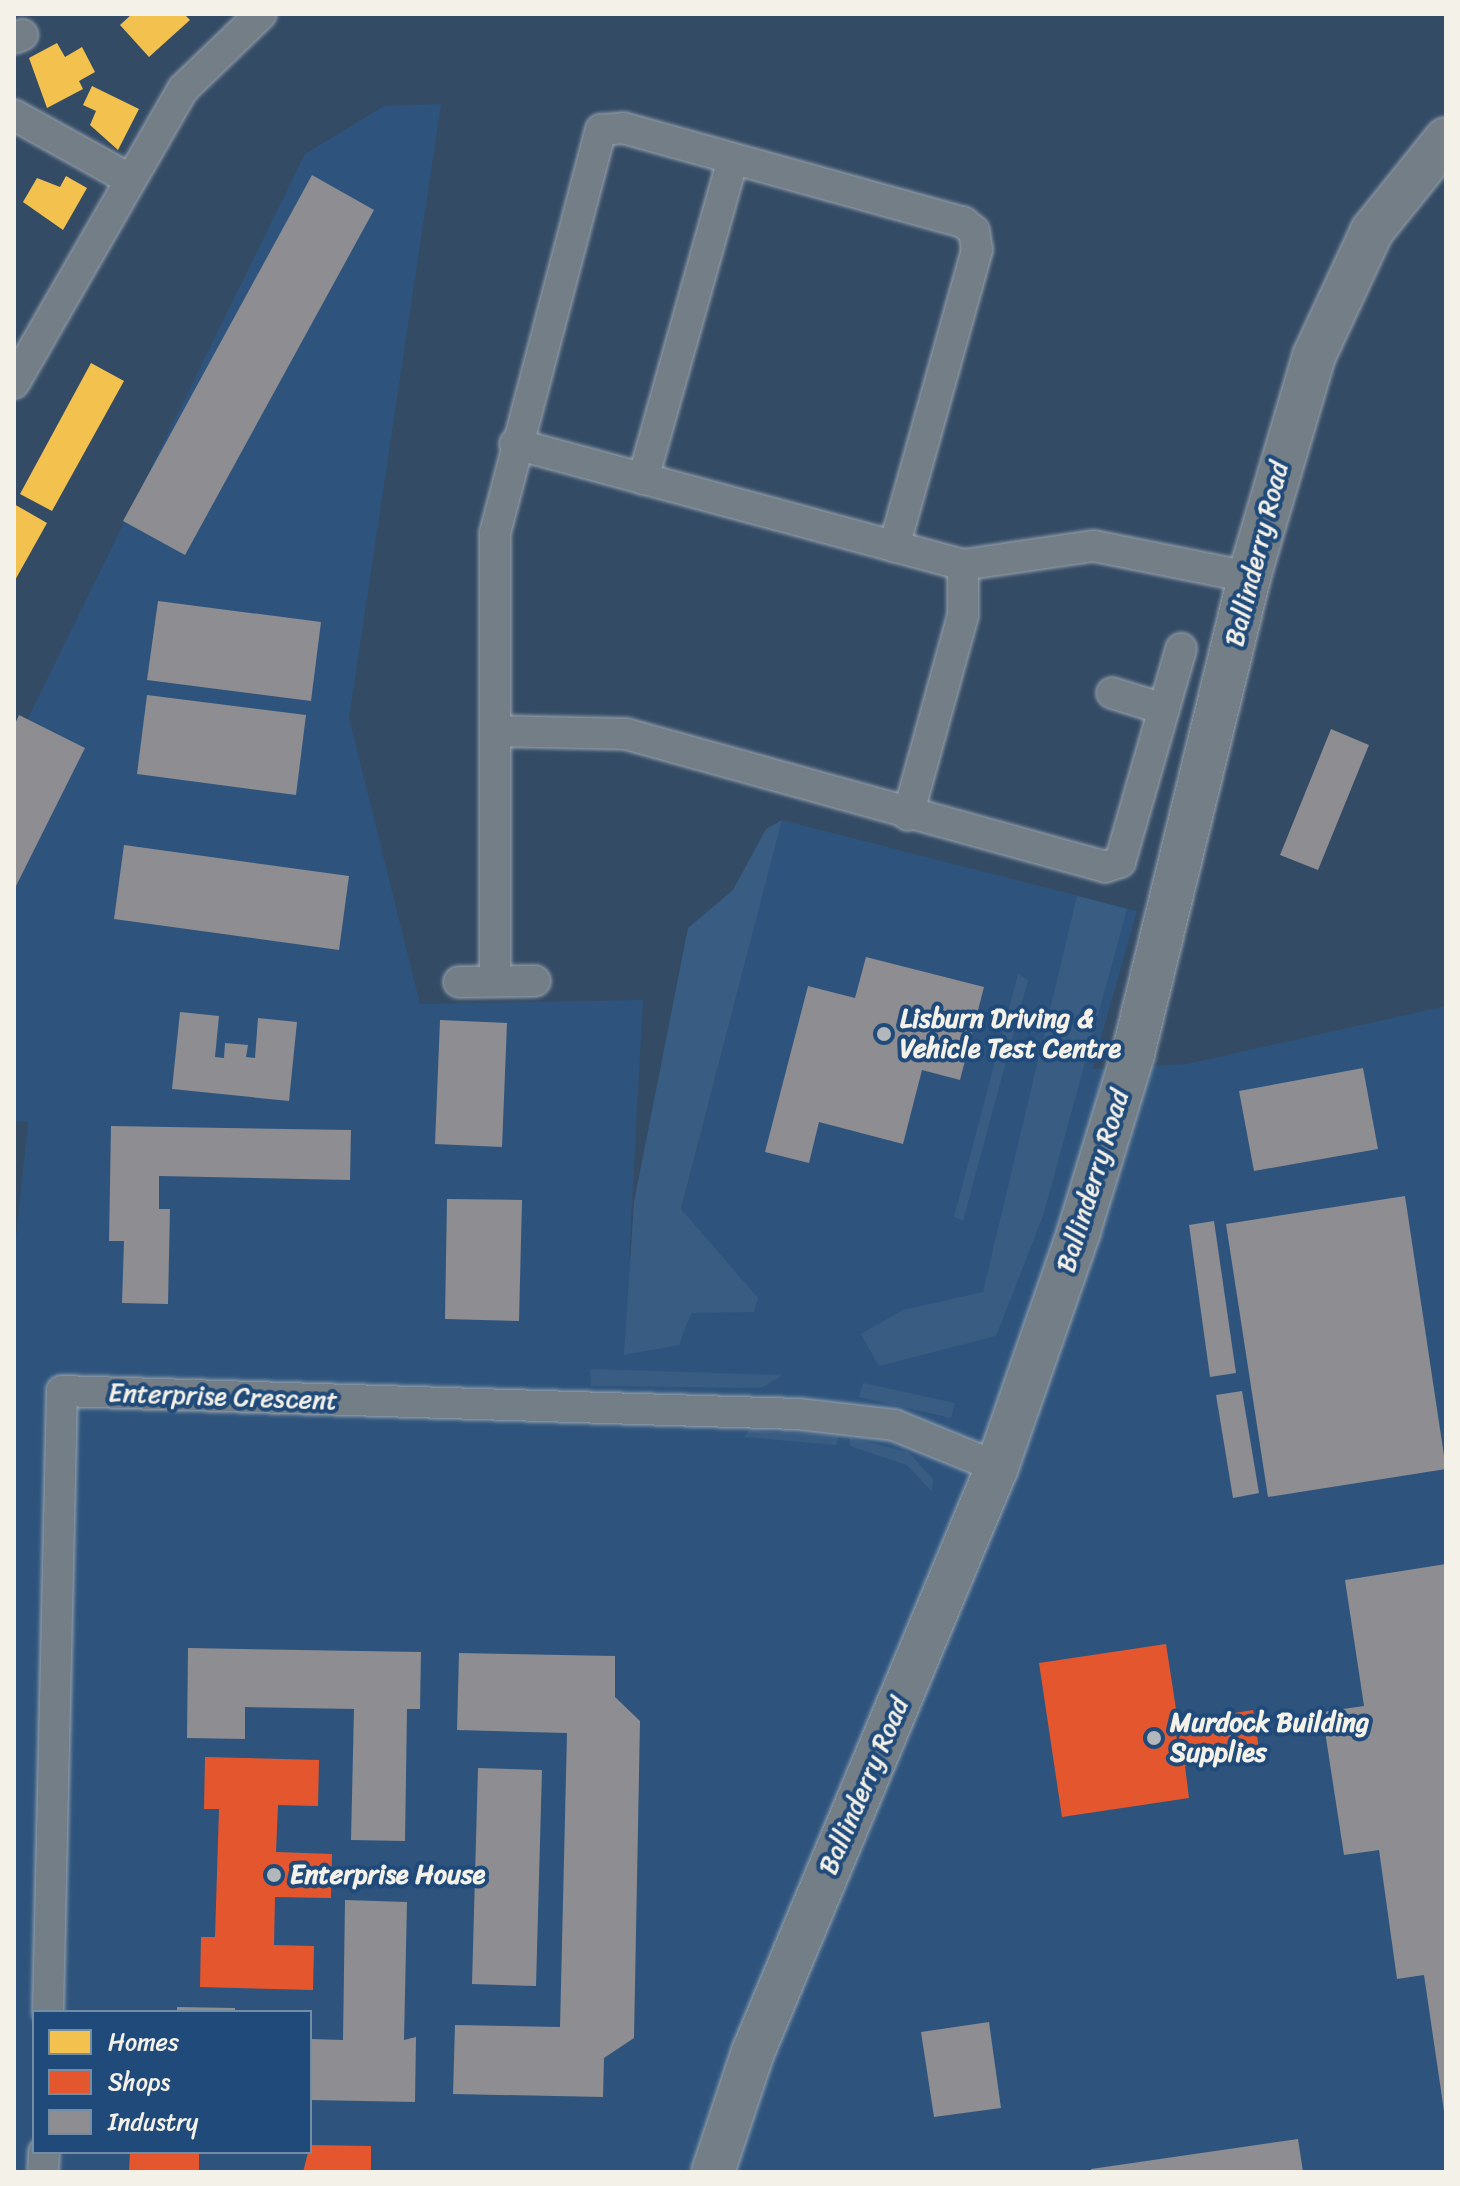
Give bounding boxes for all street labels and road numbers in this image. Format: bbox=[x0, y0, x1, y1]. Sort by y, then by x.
street label: Ballinderry Road bbox=[1219, 458, 1295, 650]
street label: Ballinderry Road bbox=[1050, 1086, 1136, 1276]
street label: Enterprise Crescent bbox=[108, 1377, 338, 1417]
street label: Ballinderry Road bbox=[813, 1693, 915, 1879]

